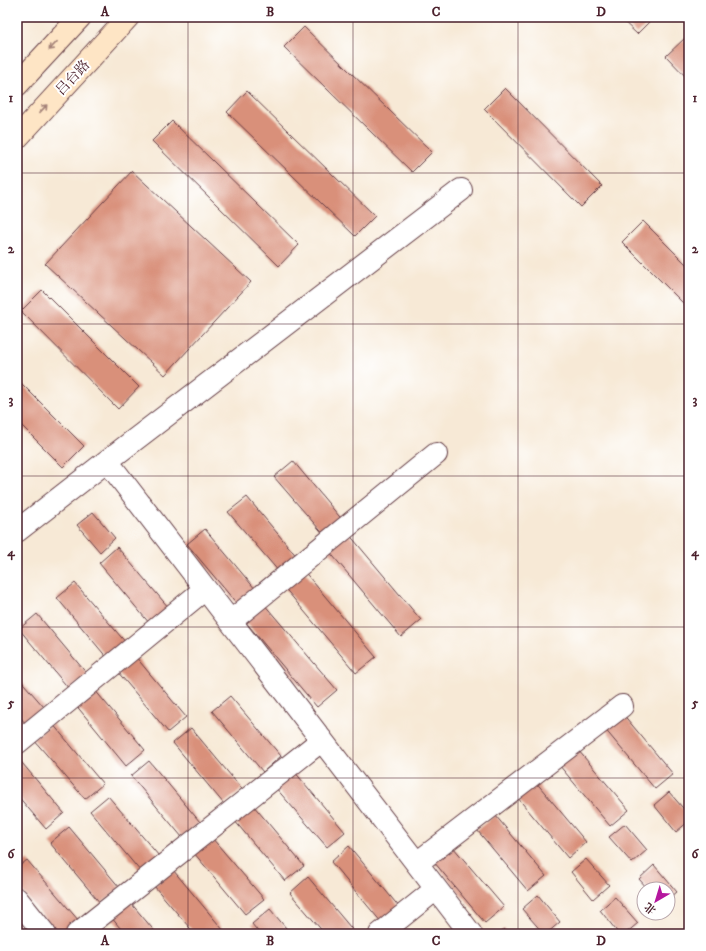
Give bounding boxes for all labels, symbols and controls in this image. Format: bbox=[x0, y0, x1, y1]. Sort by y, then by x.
text: A bbox=[100, 4, 110, 20]
text: B bbox=[266, 4, 274, 20]
text: C bbox=[432, 4, 441, 20]
text: D bbox=[596, 4, 606, 20]
one-way arrow bbox=[49, 41, 58, 51]
street label: 吕台路 bbox=[52, 57, 94, 99]
text: 1 bbox=[9, 90, 14, 106]
text: 1 bbox=[693, 90, 698, 106]
one-way arrow bbox=[39, 104, 48, 114]
text: 2 bbox=[8, 241, 15, 257]
text: 2 bbox=[692, 241, 699, 257]
text: 3 bbox=[9, 392, 14, 408]
text: 3 bbox=[693, 392, 698, 408]
text: 4 bbox=[6, 544, 15, 561]
text: 4 bbox=[690, 544, 699, 561]
text: 5 bbox=[7, 695, 15, 711]
text: 5 bbox=[691, 695, 699, 711]
text: 6 bbox=[8, 846, 16, 862]
text: 6 bbox=[692, 846, 700, 862]
north arrow bbox=[636, 881, 676, 921]
text: 北 bbox=[642, 899, 659, 917]
text: A bbox=[100, 933, 110, 949]
text: B bbox=[266, 933, 274, 949]
text: C bbox=[432, 933, 441, 949]
text: D bbox=[596, 933, 606, 949]

